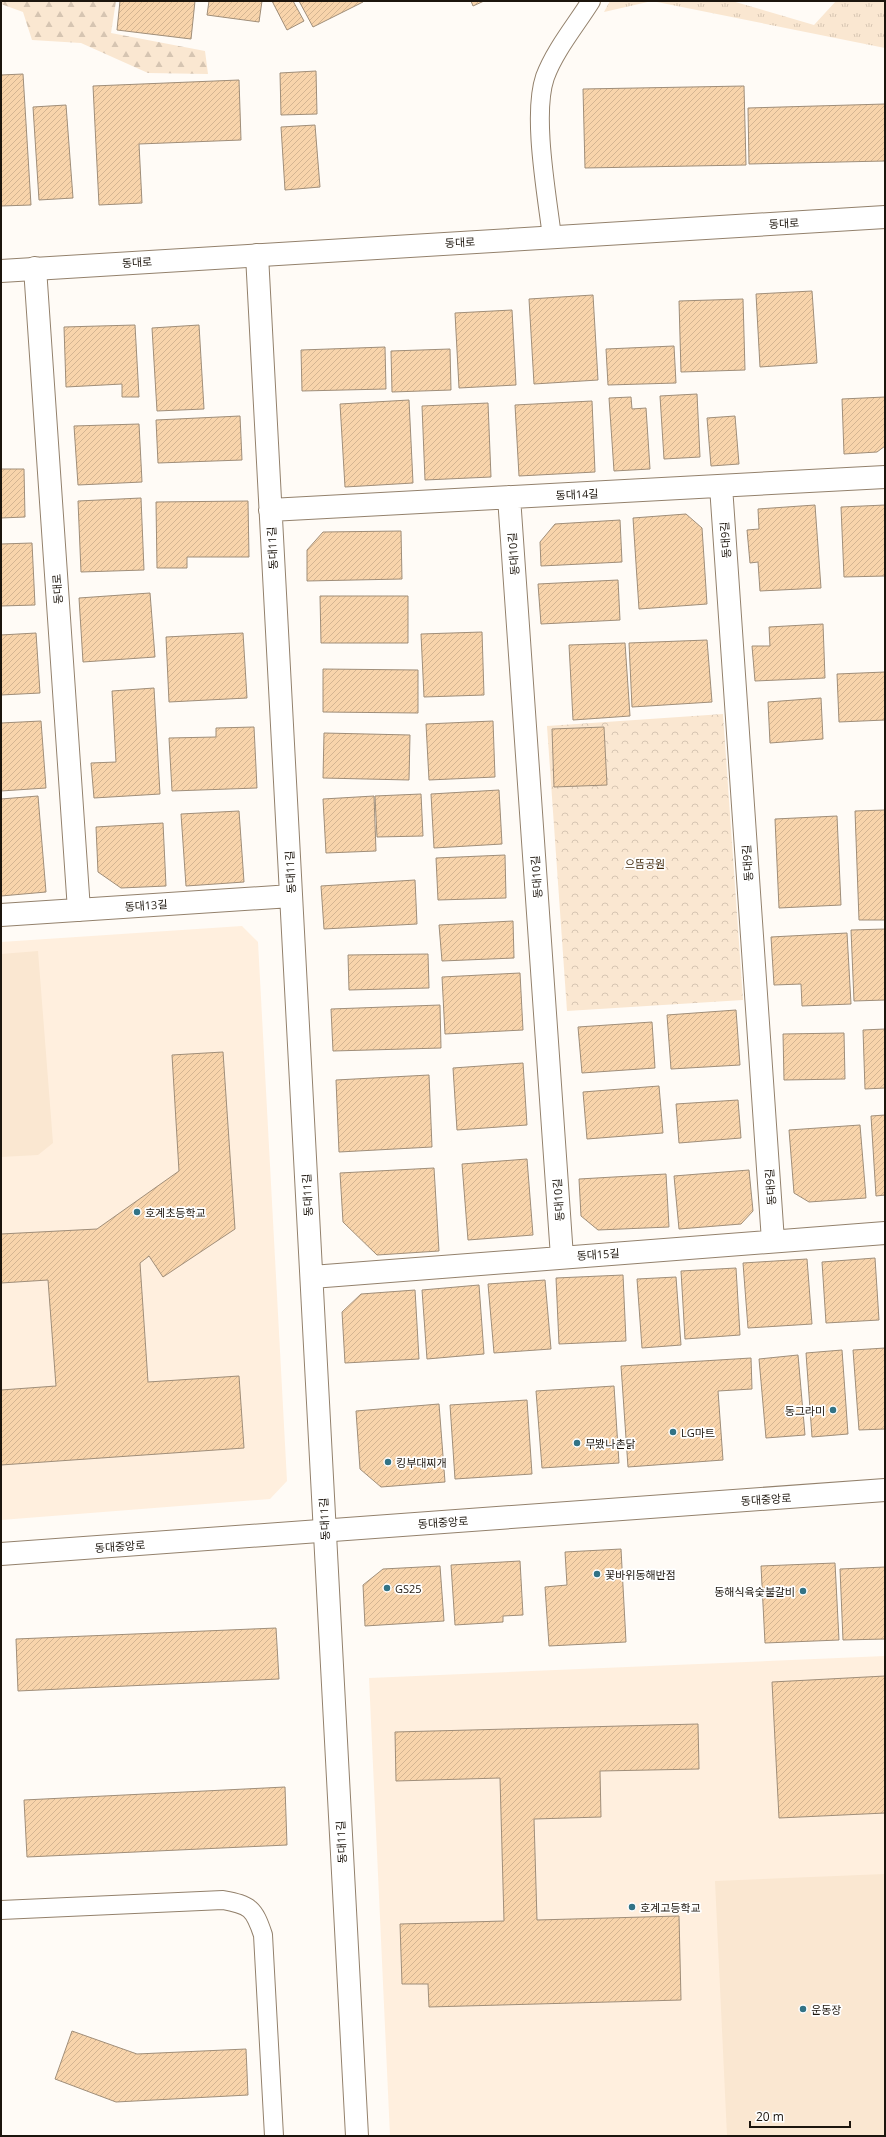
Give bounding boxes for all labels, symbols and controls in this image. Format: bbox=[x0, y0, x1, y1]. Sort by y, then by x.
street label: 동대로 bbox=[768, 215, 800, 231]
street label: 동대로 bbox=[444, 234, 476, 250]
street label: 동대로 bbox=[121, 253, 153, 271]
street label: 동대14길 bbox=[555, 485, 599, 503]
street label: 동대9길 bbox=[716, 521, 734, 559]
street label: 동대11길 bbox=[263, 526, 281, 570]
street label: 동대10길 bbox=[504, 532, 522, 576]
street label: 동대로 bbox=[48, 573, 66, 605]
street label: 동대9길 bbox=[738, 844, 756, 882]
street label: 동대11길 bbox=[281, 850, 299, 894]
street label: 동대10길 bbox=[527, 855, 545, 899]
park label: 으뜸공원 bbox=[625, 856, 665, 871]
street label: 동대13길 bbox=[124, 896, 168, 914]
street label: 동대9길 bbox=[761, 1168, 779, 1206]
street label: 동대11길 bbox=[298, 1173, 316, 1217]
street label: 동대10길 bbox=[549, 1178, 567, 1222]
place label: 호계초등학교 bbox=[145, 1205, 206, 1220]
marker: 호계초등학교 bbox=[132, 1207, 142, 1217]
street label: 동대15길 bbox=[576, 1245, 620, 1263]
place label: 동그라미 bbox=[785, 1403, 825, 1418]
marker: 동그라미 bbox=[828, 1405, 838, 1415]
place label: LG마트 bbox=[681, 1425, 715, 1440]
marker: LG마트 bbox=[668, 1427, 678, 1437]
place label: 무봤나촌닭 bbox=[585, 1436, 636, 1451]
marker: 무봤나촌닭 bbox=[572, 1438, 582, 1448]
place label: 킹부대찌개 bbox=[396, 1455, 447, 1470]
marker: 킹부대찌개 bbox=[383, 1457, 393, 1467]
street label: 동대중앙로 bbox=[740, 1490, 792, 1508]
street label: 동대11길 bbox=[315, 1497, 333, 1541]
street label: 동대중앙로 bbox=[417, 1513, 469, 1531]
street label: 동대중앙로 bbox=[94, 1537, 146, 1555]
place label: 꽃바위동해반점 bbox=[605, 1567, 676, 1582]
marker: 꽃바위동해반점 bbox=[592, 1569, 602, 1579]
place label: GS25 bbox=[395, 1581, 422, 1596]
marker: GS25 bbox=[382, 1583, 392, 1593]
place label: 동해식육숯불갈비 bbox=[714, 1584, 795, 1599]
marker: 동해식육숯불갈비 bbox=[798, 1586, 808, 1596]
street label: 동대11길 bbox=[332, 1820, 350, 1864]
place label: 호계고등학교 bbox=[640, 1900, 701, 1915]
marker: 호계고등학교 bbox=[627, 1902, 637, 1912]
place label: 운동장 bbox=[811, 2002, 841, 2017]
marker: 운동장 bbox=[798, 2004, 808, 2014]
scale bar bbox=[750, 2103, 850, 2129]
text: 20 m bbox=[756, 2108, 784, 2125]

